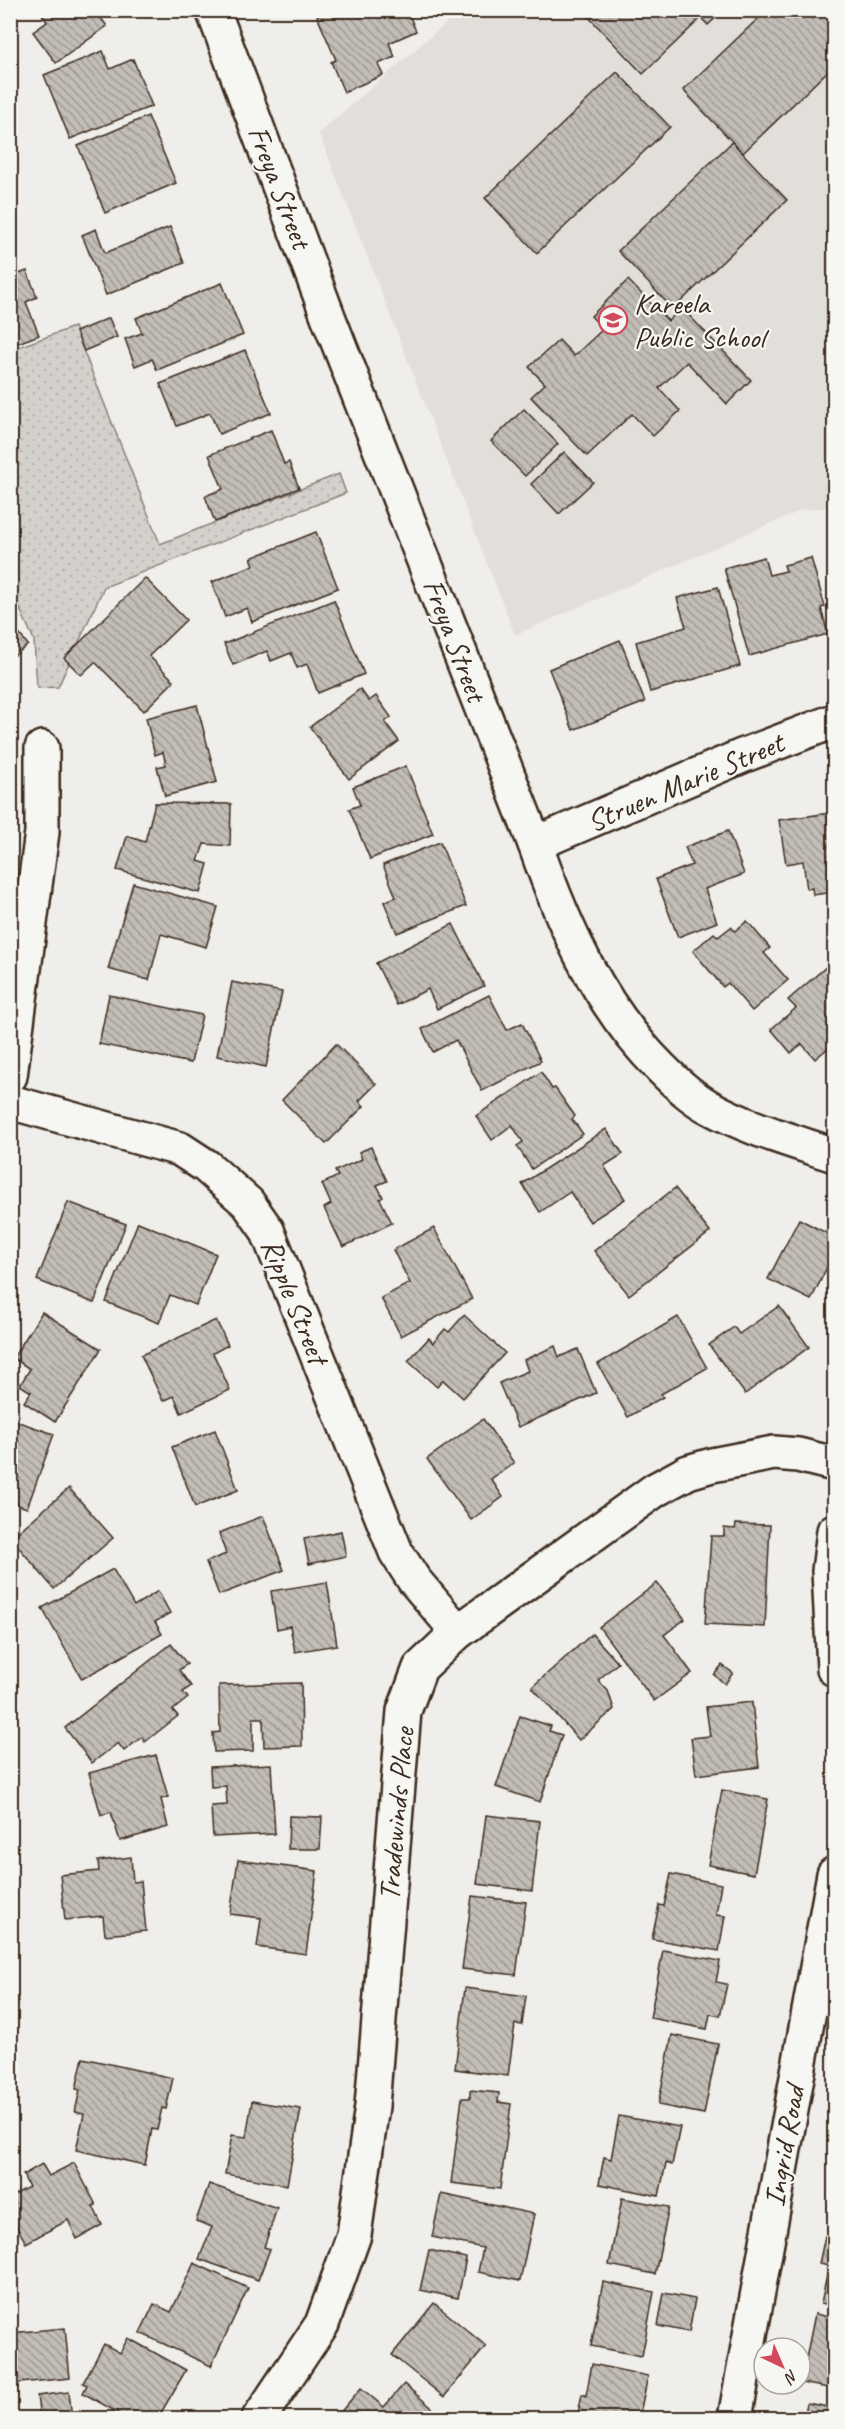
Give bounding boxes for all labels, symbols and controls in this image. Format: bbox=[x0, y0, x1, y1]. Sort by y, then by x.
street label: Freya Street bbox=[239, 120, 322, 256]
place label: Kareela Public School bbox=[634, 284, 769, 356]
school or university icon: Kareela Public School bbox=[597, 304, 629, 336]
street label: Freya Street bbox=[414, 573, 497, 709]
street label: Struen Marie Street bbox=[581, 722, 792, 840]
street label: Ripple Street bbox=[253, 1233, 339, 1373]
street label: Tradewinds Place bbox=[370, 1724, 423, 1902]
street label: Ingrid Road bbox=[755, 2079, 814, 2209]
north arrow bbox=[752, 2336, 812, 2396]
text: N bbox=[779, 2365, 802, 2389]

